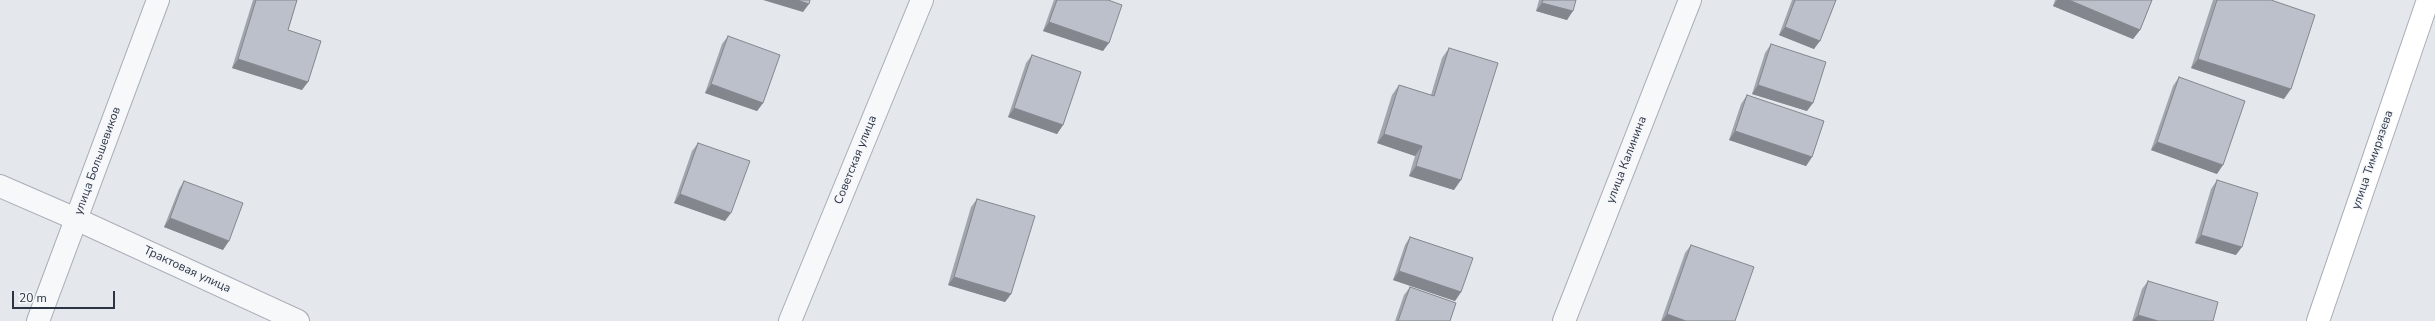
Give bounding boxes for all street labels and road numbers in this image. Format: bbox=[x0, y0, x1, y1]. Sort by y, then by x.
street label: улица Большевиков bbox=[72, 105, 124, 217]
street label: улица Тимирязева bbox=[2349, 109, 2397, 211]
street label: Советская улица bbox=[832, 113, 880, 207]
street label: улица Калинина bbox=[1604, 114, 1650, 206]
street label: Трактовая улица bbox=[141, 244, 233, 296]

